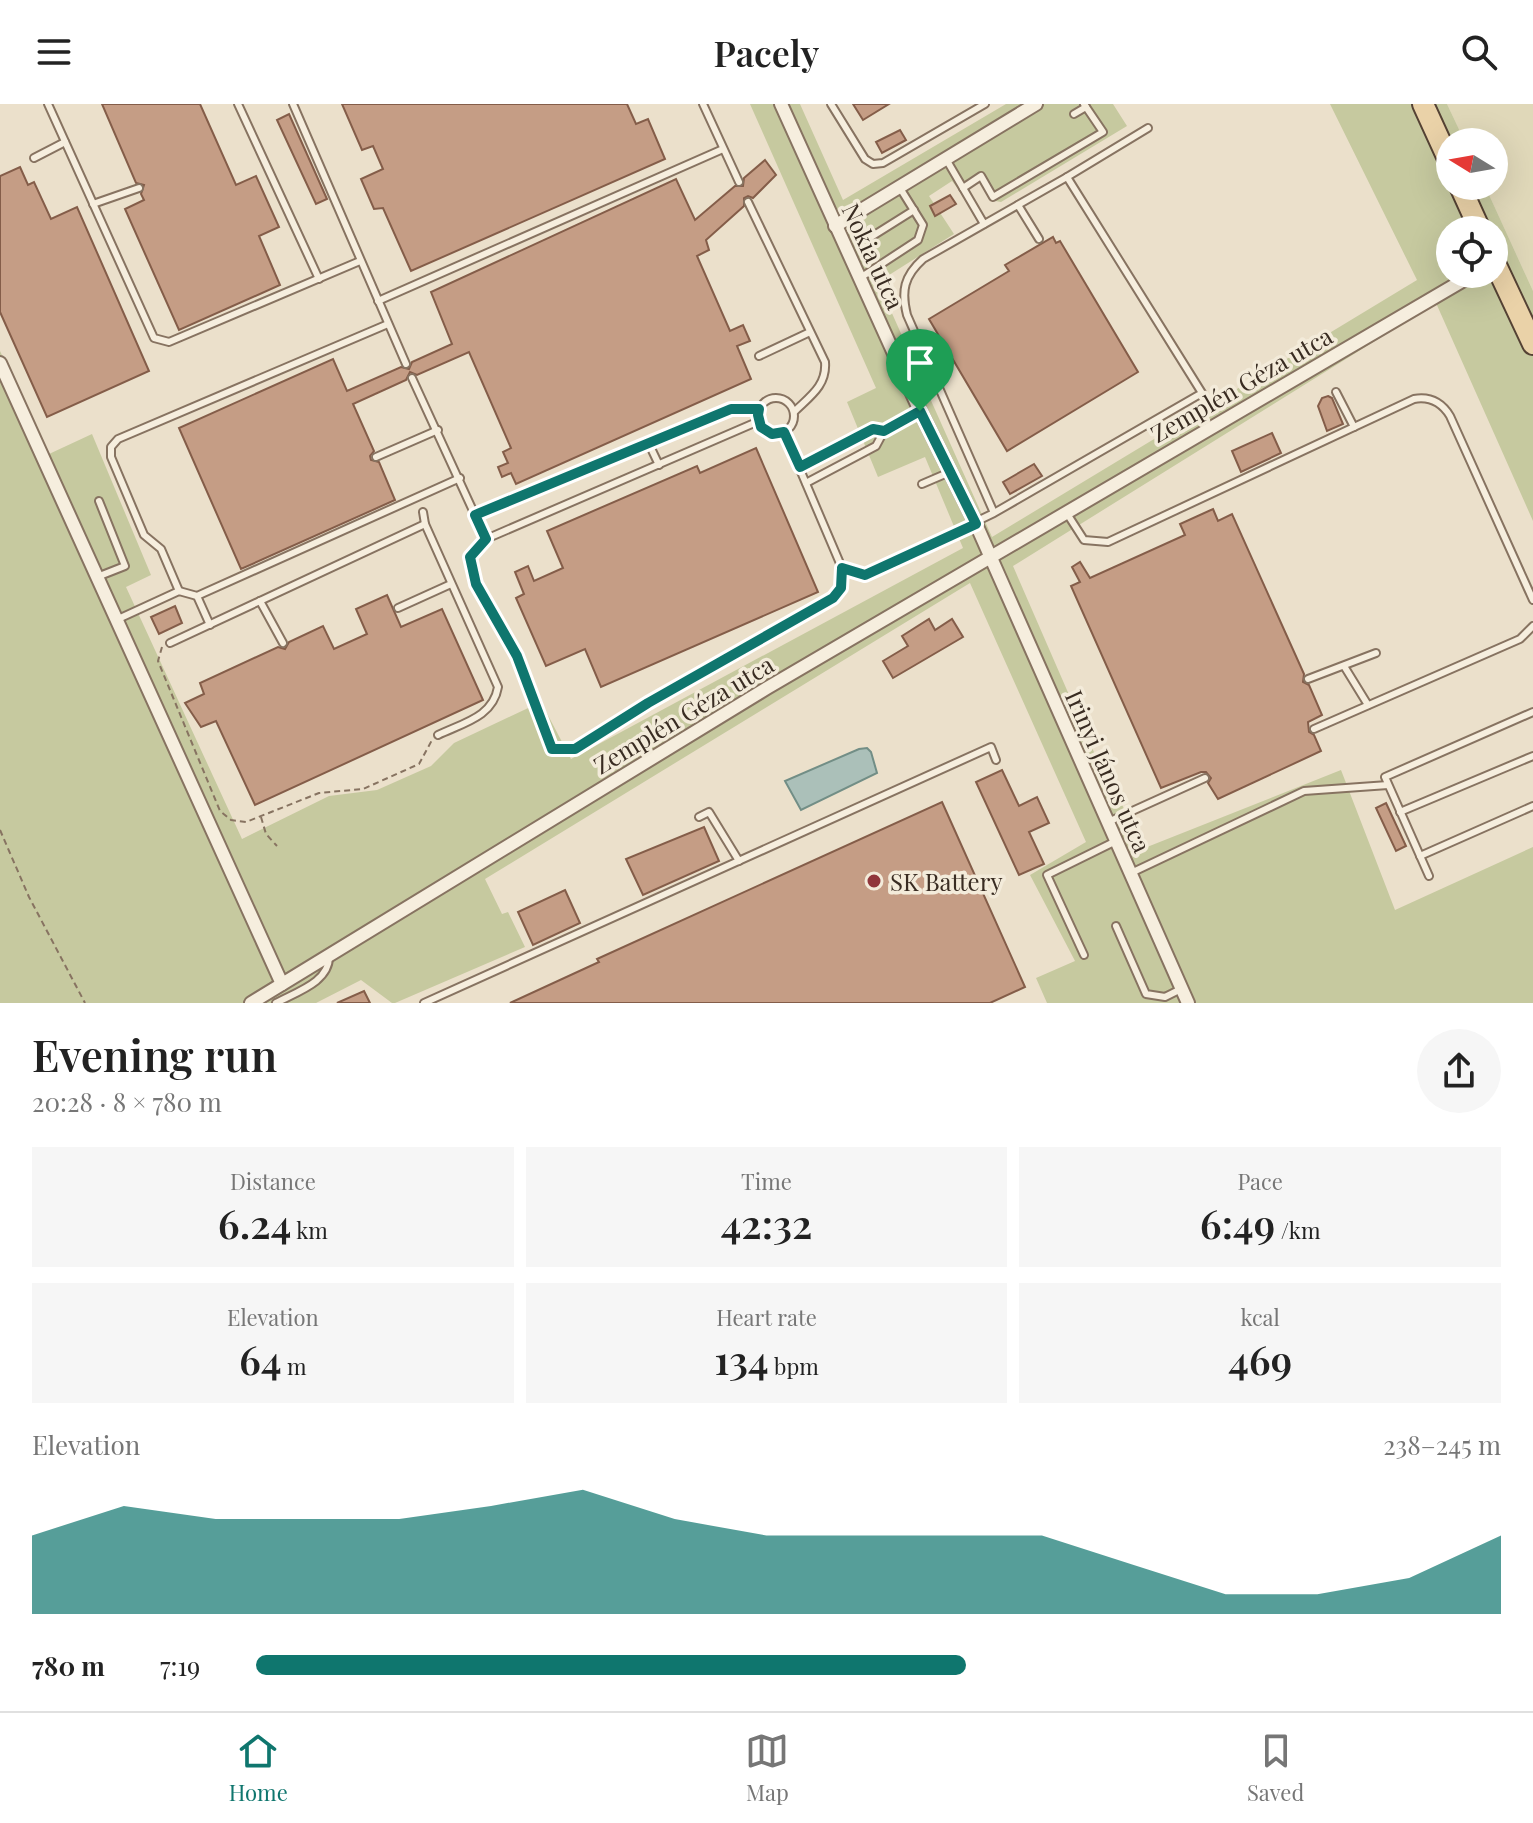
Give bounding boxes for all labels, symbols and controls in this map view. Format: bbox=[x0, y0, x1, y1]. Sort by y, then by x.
text: Pacely bbox=[714, 28, 819, 76]
icon: menu bbox=[32, 30, 76, 74]
icon: search bbox=[1457, 30, 1501, 74]
north arrow bbox=[1436, 128, 1508, 200]
map controls bbox=[1436, 128, 1508, 288]
street label: Nokia utca bbox=[836, 198, 912, 314]
button: locate bbox=[1436, 216, 1508, 288]
street label: Zemplén Géza utca bbox=[1144, 319, 1338, 449]
pin bbox=[886, 329, 954, 411]
icon: arrive bbox=[898, 341, 942, 385]
street label: Zemplén Géza utca bbox=[587, 648, 779, 780]
street label: Irinyi János utca bbox=[1059, 685, 1159, 857]
place label: SK Battery bbox=[890, 865, 1003, 897]
marker: SK Battery bbox=[865, 872, 883, 890]
text: Evening run bbox=[32, 1024, 277, 1083]
button: share bbox=[1417, 1029, 1501, 1113]
text: 20:28 · 8 × 780 m bbox=[32, 1084, 222, 1119]
text: Distance bbox=[230, 1166, 316, 1196]
text: Time bbox=[741, 1166, 792, 1196]
text: Pace bbox=[1237, 1166, 1283, 1196]
text: 6.24 bbox=[218, 1196, 291, 1249]
text: 42:32 bbox=[721, 1196, 812, 1249]
text: 6:49 bbox=[1200, 1196, 1275, 1249]
text: km bbox=[291, 1215, 328, 1245]
text: /km bbox=[1275, 1215, 1320, 1245]
text: Elevation bbox=[227, 1302, 319, 1332]
text: Heart rate bbox=[716, 1302, 817, 1332]
text: kcal bbox=[1240, 1302, 1280, 1332]
text: 64 bbox=[239, 1332, 282, 1385]
text: 134 bbox=[714, 1332, 769, 1385]
text: 469 bbox=[1228, 1332, 1292, 1385]
text: m bbox=[282, 1351, 307, 1381]
text: bpm bbox=[769, 1351, 819, 1381]
text: Elevation bbox=[32, 1427, 140, 1462]
text: 238–245 m bbox=[1383, 1427, 1501, 1462]
text: 780 m bbox=[32, 1648, 105, 1683]
text: 7:19 bbox=[160, 1648, 200, 1683]
tab: Home bbox=[229, 1729, 288, 1807]
tab: Map bbox=[745, 1729, 789, 1807]
tab: Saved bbox=[1247, 1729, 1304, 1807]

